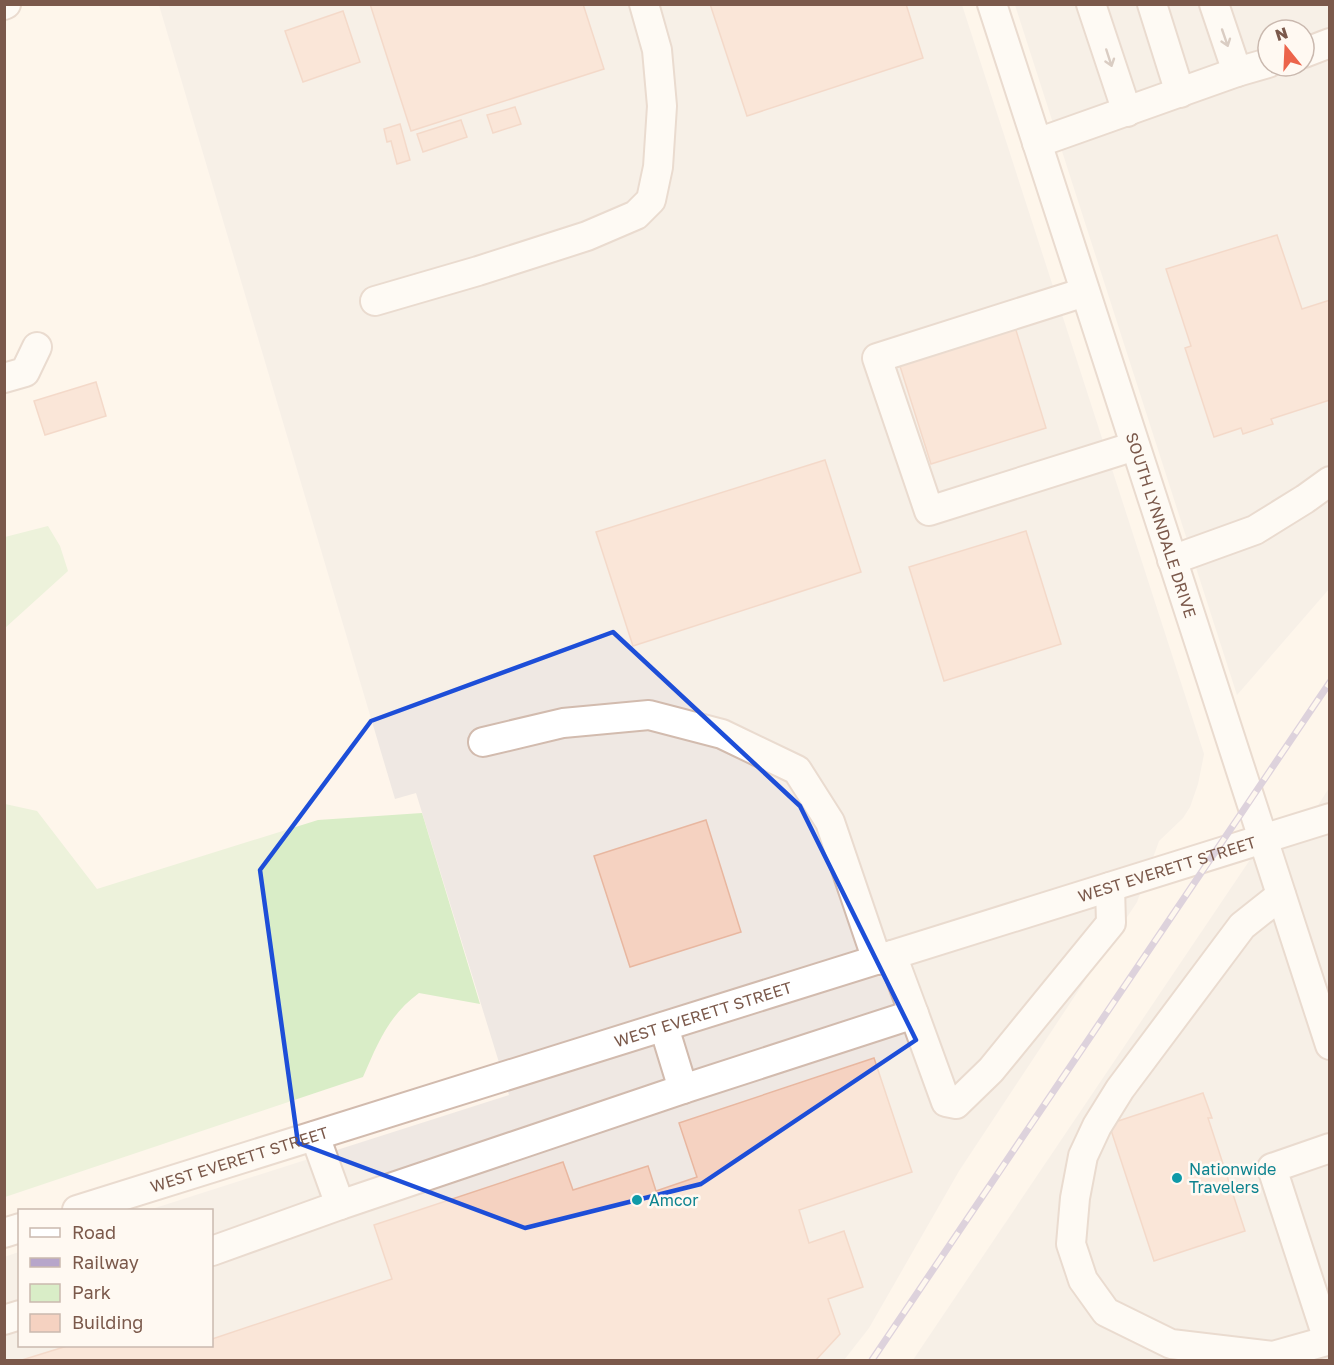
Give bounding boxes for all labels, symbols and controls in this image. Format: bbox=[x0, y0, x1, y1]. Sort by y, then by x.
north arrow bbox=[1256, 18, 1316, 78]
text: N bbox=[1272, 22, 1290, 45]
one-way arrow bbox=[1221, 29, 1232, 47]
one-way arrow bbox=[1104, 48, 1115, 67]
street label: SOUTH LYNNDALE DRIVE bbox=[1122, 430, 1201, 620]
street label: WEST EVERETT STREET bbox=[1075, 832, 1258, 906]
street label: WEST EVERETT STREET bbox=[612, 977, 795, 1051]
street label: WEST EVERETT STREET bbox=[148, 1122, 331, 1196]
place label: Nationwide Travelers bbox=[1189, 1159, 1276, 1197]
marker: Nationwide Travelers bbox=[1170, 1171, 1184, 1185]
place label: Amcor bbox=[649, 1190, 698, 1210]
marker: Amcor bbox=[630, 1193, 644, 1207]
legend bbox=[18, 1209, 213, 1347]
text: Road bbox=[72, 1221, 116, 1243]
text: Railway bbox=[72, 1251, 139, 1273]
text: Park bbox=[72, 1281, 111, 1303]
text: Building bbox=[72, 1311, 143, 1333]

